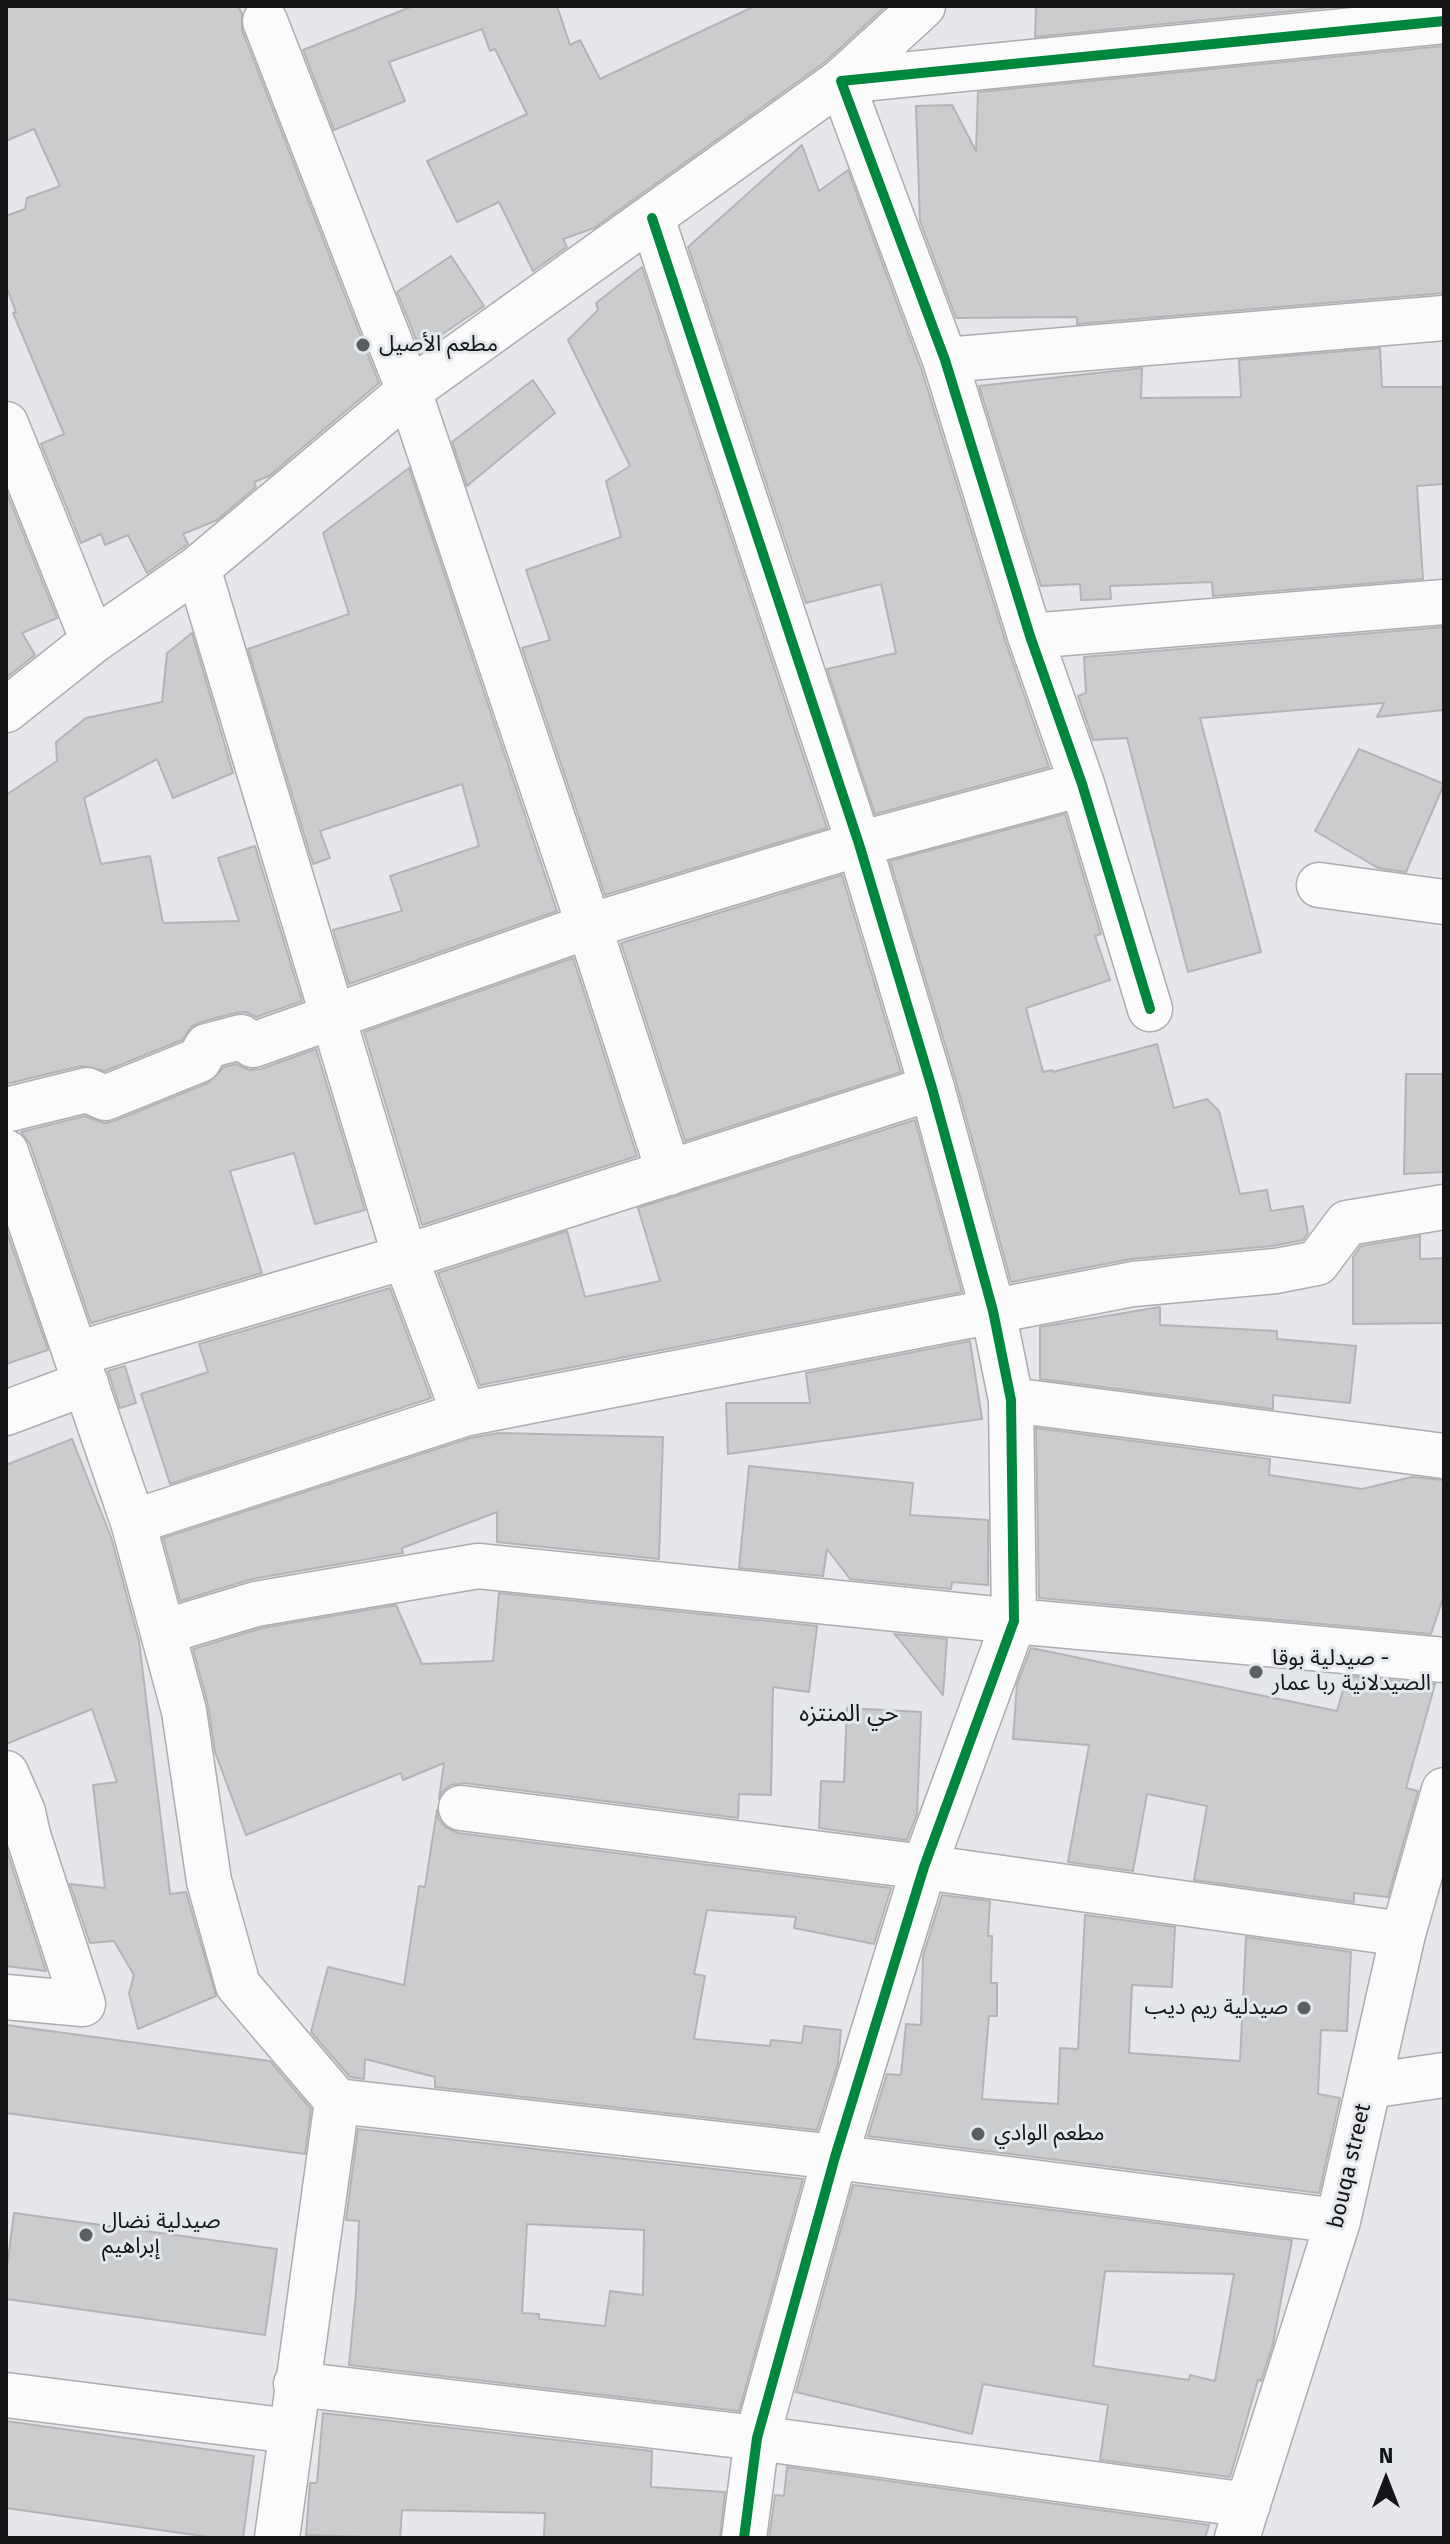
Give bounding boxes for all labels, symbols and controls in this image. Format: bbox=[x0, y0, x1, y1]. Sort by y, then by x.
place label: مطعم الأصيل bbox=[379, 332, 498, 358]
marker: مطعم الأصيل bbox=[354, 336, 372, 354]
place label: صيدلية بوقا - الصيدلانية ربا عمار bbox=[1272, 1646, 1431, 1698]
marker: صيدلية بوقا - الصيدلانية ربا عمار bbox=[1247, 1663, 1265, 1681]
district label: حي المنتزه bbox=[799, 1700, 899, 1728]
place label: صيدلية ريم ديب bbox=[1144, 1995, 1288, 2021]
marker: صيدلية ريم ديب bbox=[1295, 1999, 1313, 2017]
street label: bouqa street bbox=[1323, 2101, 1377, 2231]
place label: مطعم الوادي bbox=[994, 2121, 1105, 2147]
marker: مطعم الوادي bbox=[969, 2125, 987, 2143]
place label: صيدلية نضال إبراهيم bbox=[102, 2209, 221, 2260]
marker: صيدلية نضال إبراهيم bbox=[77, 2226, 95, 2244]
north arrow bbox=[1346, 2440, 1426, 2520]
text: N bbox=[1379, 2442, 1393, 2469]

